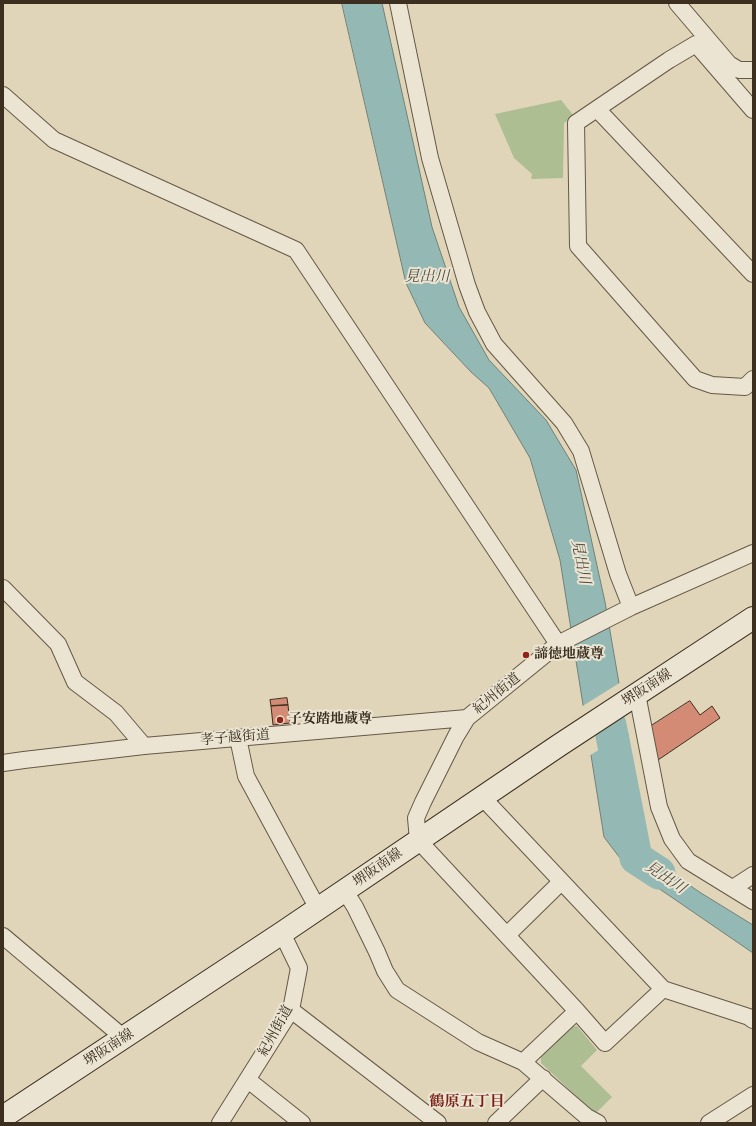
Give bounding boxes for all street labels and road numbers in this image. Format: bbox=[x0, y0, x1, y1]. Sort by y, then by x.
street label: 堺阪南線 bbox=[619, 666, 675, 710]
street label: 紀州街道 bbox=[470, 670, 524, 718]
street label: 孝子越街道 bbox=[199, 727, 271, 749]
street label: 堺阪南線 bbox=[350, 845, 406, 891]
street label: 紀州街道 bbox=[255, 1002, 297, 1060]
street label: 堺阪南線 bbox=[81, 1026, 137, 1070]

